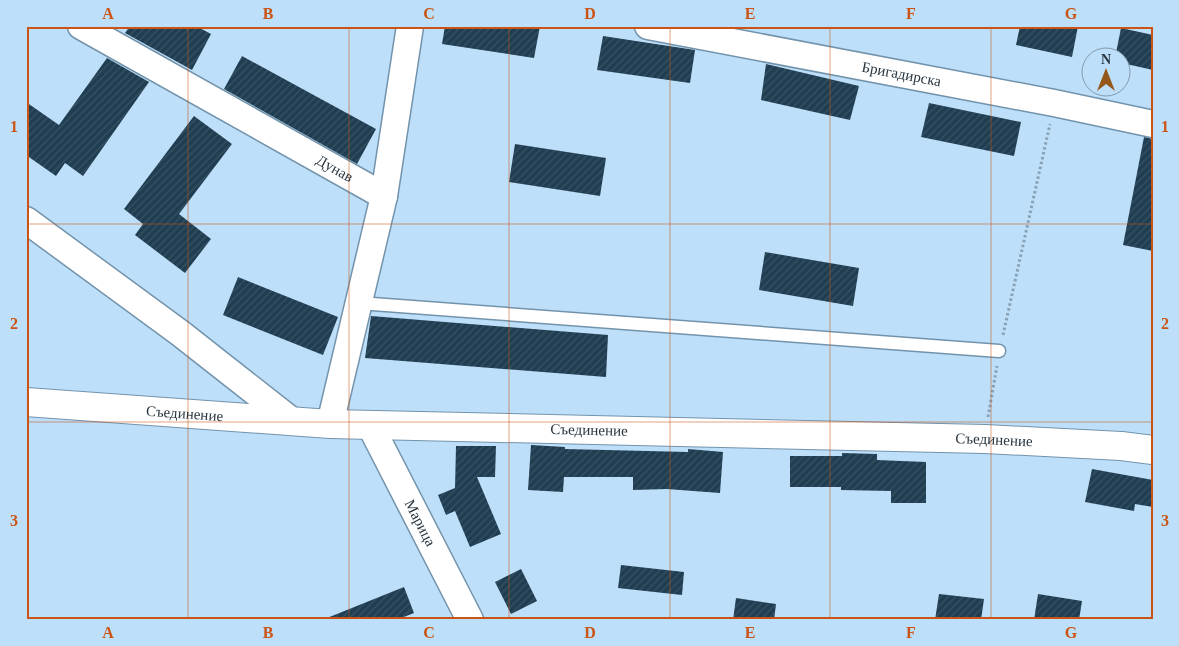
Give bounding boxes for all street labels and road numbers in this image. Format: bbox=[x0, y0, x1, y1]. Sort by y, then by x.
street label: Бригадирска bbox=[860, 59, 943, 90]
street label: Дунав bbox=[314, 152, 356, 185]
street label: Съединение bbox=[145, 403, 224, 424]
street label: Съединение bbox=[550, 421, 628, 439]
street label: Съединение bbox=[955, 430, 1033, 449]
street label: Марица bbox=[402, 497, 439, 549]

